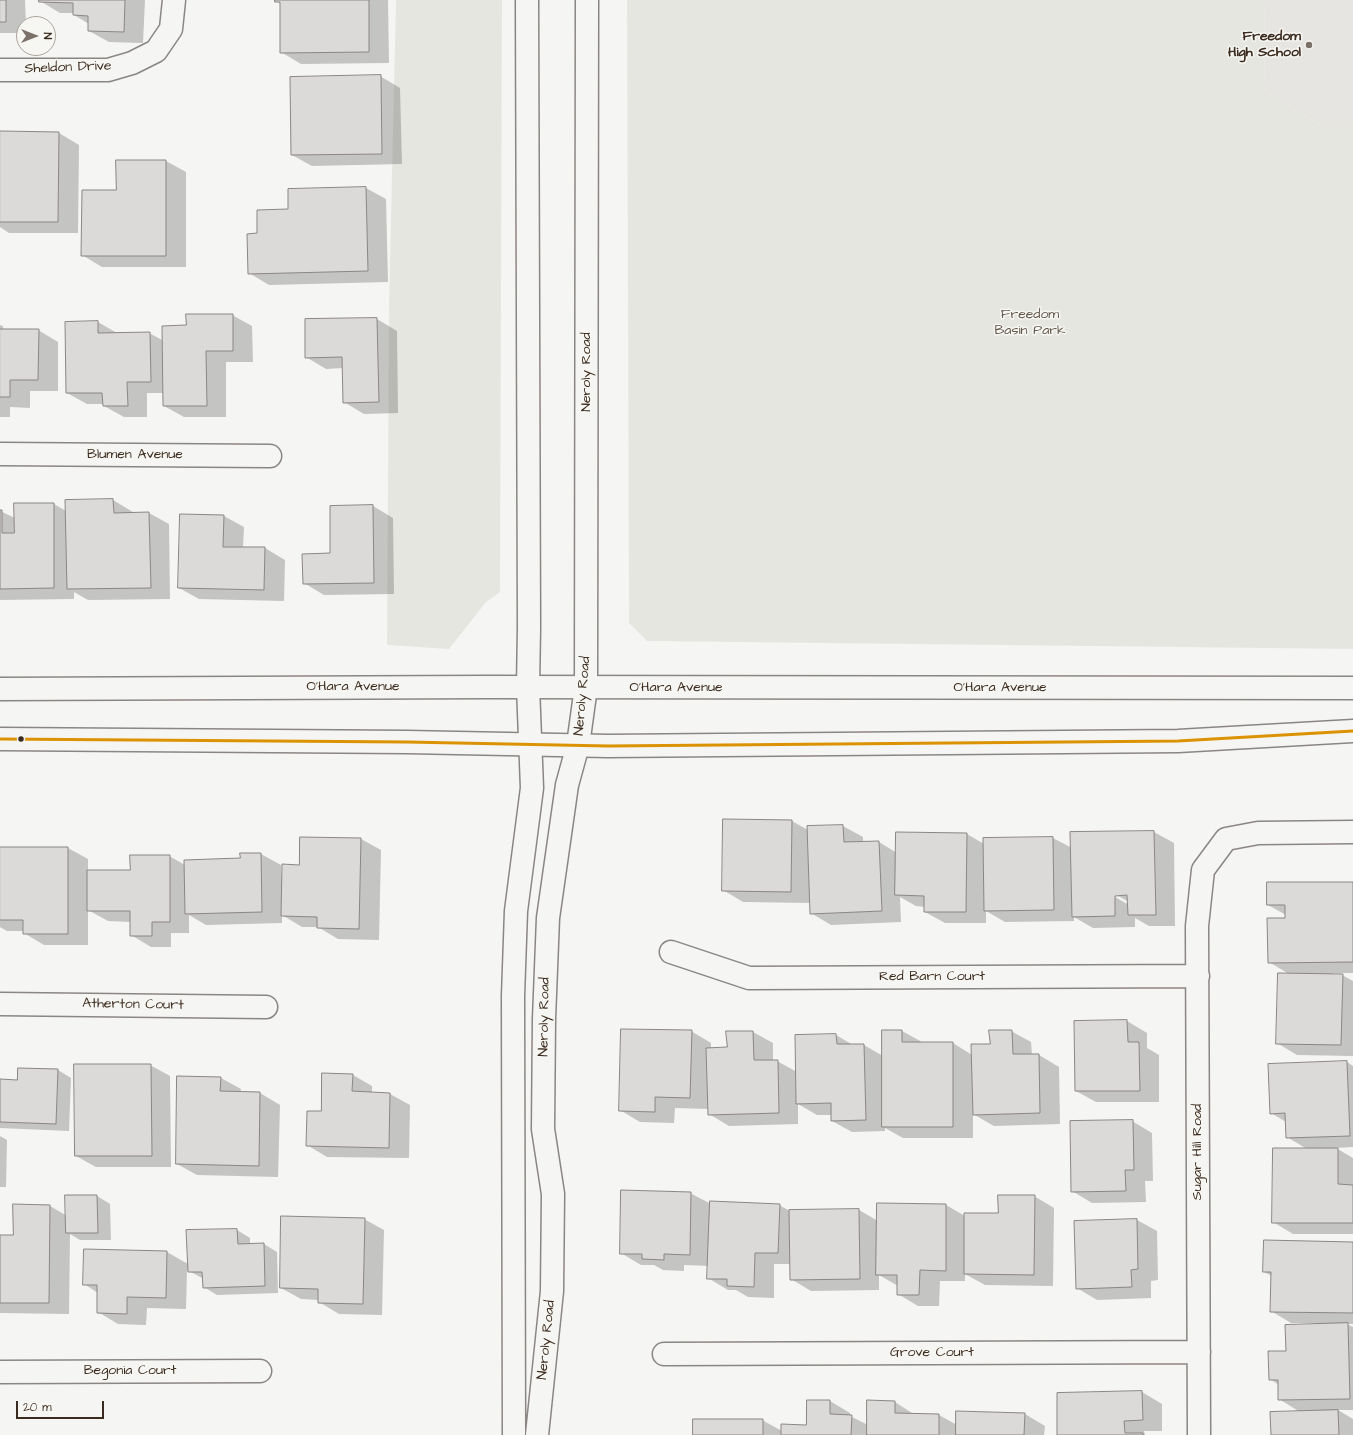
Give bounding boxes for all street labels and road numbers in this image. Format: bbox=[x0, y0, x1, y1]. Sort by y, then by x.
street label: Sheldon Drive bbox=[24, 58, 112, 78]
street label: Neroly Road bbox=[579, 332, 595, 412]
street label: Blumen Avenue bbox=[87, 447, 183, 463]
street label: Neroly Road bbox=[571, 656, 595, 736]
street label: O'Hara Avenue bbox=[306, 679, 400, 695]
street label: O'Hara Avenue bbox=[629, 680, 723, 696]
street label: O'Hara Avenue bbox=[953, 680, 1047, 696]
street label: Red Barn Court bbox=[879, 969, 985, 985]
street label: Neroly Road bbox=[536, 977, 554, 1057]
street label: Atherton Court bbox=[82, 996, 184, 1014]
street label: Sugar Hill Road bbox=[1190, 1104, 1206, 1200]
street label: Neroly Road bbox=[534, 1300, 560, 1380]
street label: Grove Court bbox=[890, 1345, 974, 1361]
street label: Begonia Court bbox=[84, 1363, 176, 1379]

